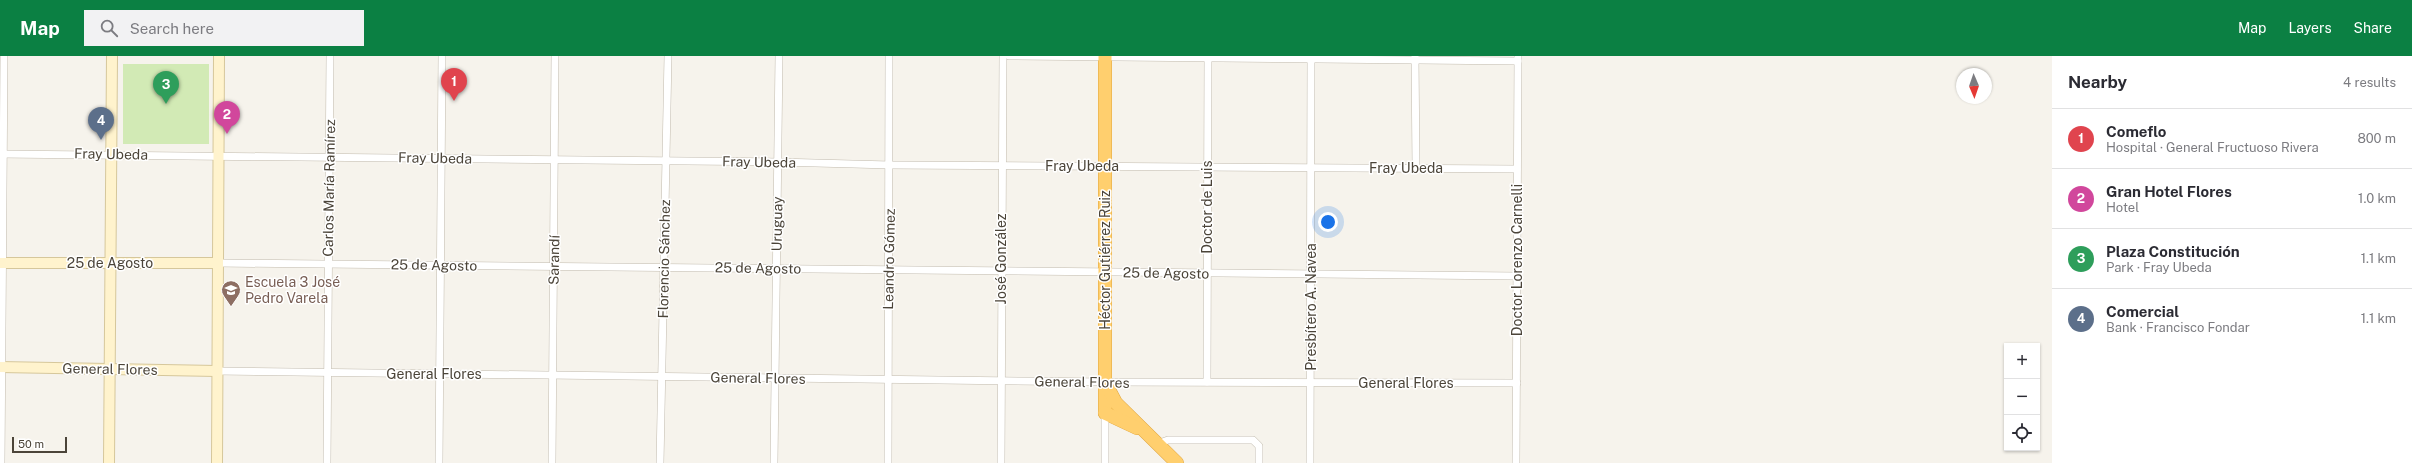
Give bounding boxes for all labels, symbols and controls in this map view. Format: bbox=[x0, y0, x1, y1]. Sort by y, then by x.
search box bbox=[84, 10, 364, 46]
text: Map bbox=[20, 17, 60, 39]
icon: search bbox=[98, 17, 120, 39]
text: Search here bbox=[130, 20, 214, 37]
text: Map bbox=[2238, 20, 2266, 36]
text: Layers bbox=[2288, 20, 2332, 36]
text: Share bbox=[2354, 20, 2392, 36]
pin: 1 bbox=[441, 68, 467, 101]
north arrow bbox=[1956, 68, 1992, 104]
pin: 3 bbox=[153, 71, 179, 104]
text: Nearby bbox=[2068, 72, 2127, 92]
text: 4 results bbox=[2343, 75, 2396, 90]
pin: 2 bbox=[214, 101, 240, 134]
pin: 4 bbox=[88, 107, 114, 140]
street label: Carlos María Ramírez bbox=[320, 119, 338, 257]
text: Comeflo bbox=[2106, 123, 2166, 140]
text: 1 bbox=[2078, 131, 2084, 146]
text: 800 m bbox=[2357, 131, 2396, 146]
text: Hospital · General Fructuoso Rivera bbox=[2106, 140, 2319, 155]
street label: Fray Ubeda bbox=[74, 145, 148, 163]
street label: Fray Ubeda bbox=[398, 149, 472, 167]
street label: Fray Ubeda bbox=[722, 153, 796, 171]
street label: Fray Ubeda bbox=[1045, 158, 1119, 174]
street label: Doctor de Luis bbox=[1199, 160, 1215, 254]
street label: Fray Ubeda bbox=[1369, 160, 1443, 176]
text: Gran Hotel Flores bbox=[2106, 183, 2232, 200]
street label: Doctor Lorenzo Carnelli bbox=[1509, 184, 1525, 336]
street label: Héctor Gutiérrez Ruiz bbox=[1097, 190, 1113, 330]
text: 2 bbox=[2077, 191, 2085, 206]
text: 1.0 km bbox=[2358, 191, 2396, 206]
street label: Uruguay bbox=[769, 196, 785, 252]
street label: Florencio Sánchez bbox=[655, 199, 673, 319]
text: Hotel bbox=[2106, 200, 2139, 215]
street label: Leandro Gómez bbox=[880, 208, 898, 310]
your location bbox=[1318, 212, 1338, 232]
street label: José González bbox=[993, 213, 1009, 304]
street label: Sarandí bbox=[546, 234, 562, 285]
street label: Presbítero A. Navea bbox=[1303, 243, 1319, 371]
text: Plaza Constitución bbox=[2106, 243, 2240, 260]
text: 3 bbox=[2077, 251, 2085, 266]
text: 1.1 km bbox=[2361, 251, 2396, 266]
street label: 25 de Agosto bbox=[67, 255, 153, 271]
street label: 25 de Agosto bbox=[391, 256, 477, 274]
street label: 25 de Agosto bbox=[715, 259, 801, 277]
text: Park · Fray Ubeda bbox=[2106, 260, 2212, 275]
street label: 25 de Agosto bbox=[1123, 264, 1209, 282]
place label: Escuela 3 José Pedro Varela bbox=[245, 274, 340, 306]
school or university icon: Escuela 3 José Pedro Varela bbox=[220, 279, 242, 307]
text: Comercial bbox=[2106, 303, 2179, 320]
text: 4 bbox=[2077, 311, 2085, 326]
text: 1.1 km bbox=[2361, 311, 2396, 326]
text: Bank · Francisco Fondar bbox=[2106, 320, 2250, 335]
map controls bbox=[2004, 343, 2040, 451]
button: + bbox=[2004, 343, 2040, 379]
street label: General Flores bbox=[62, 360, 158, 378]
street label: General Flores bbox=[386, 366, 482, 382]
street label: General Flores bbox=[710, 369, 806, 387]
street label: General Flores bbox=[1034, 373, 1130, 391]
street label: General Flores bbox=[1358, 375, 1454, 391]
button: − bbox=[2004, 379, 2040, 415]
button: locate bbox=[2004, 415, 2040, 451]
scale bar bbox=[12, 435, 67, 454]
text: 50 m bbox=[18, 438, 44, 450]

